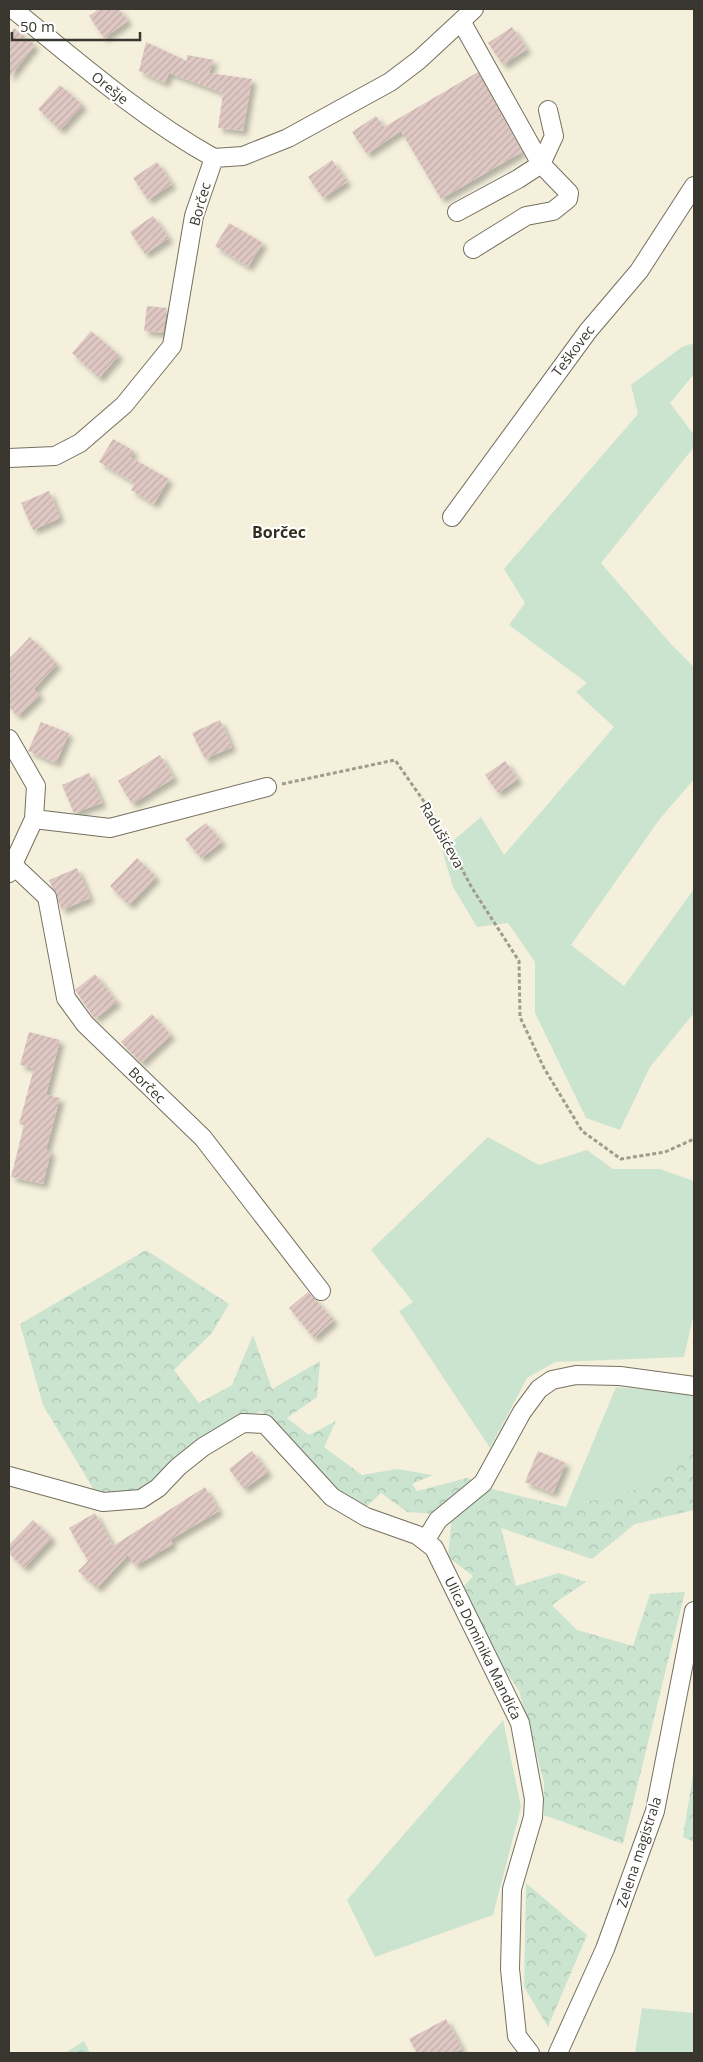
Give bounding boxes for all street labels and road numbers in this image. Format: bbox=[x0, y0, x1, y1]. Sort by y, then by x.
street label: Orešje bbox=[88, 67, 133, 108]
street label: Borčec bbox=[184, 180, 215, 228]
street label: Teškovec bbox=[547, 321, 598, 380]
street label: Radušićeva bbox=[416, 798, 469, 871]
street label: Borčec bbox=[125, 1062, 170, 1107]
street label: Ulica Dominika Mandića bbox=[441, 1573, 526, 1722]
street label: Zelena magistrala bbox=[612, 1794, 665, 1910]

